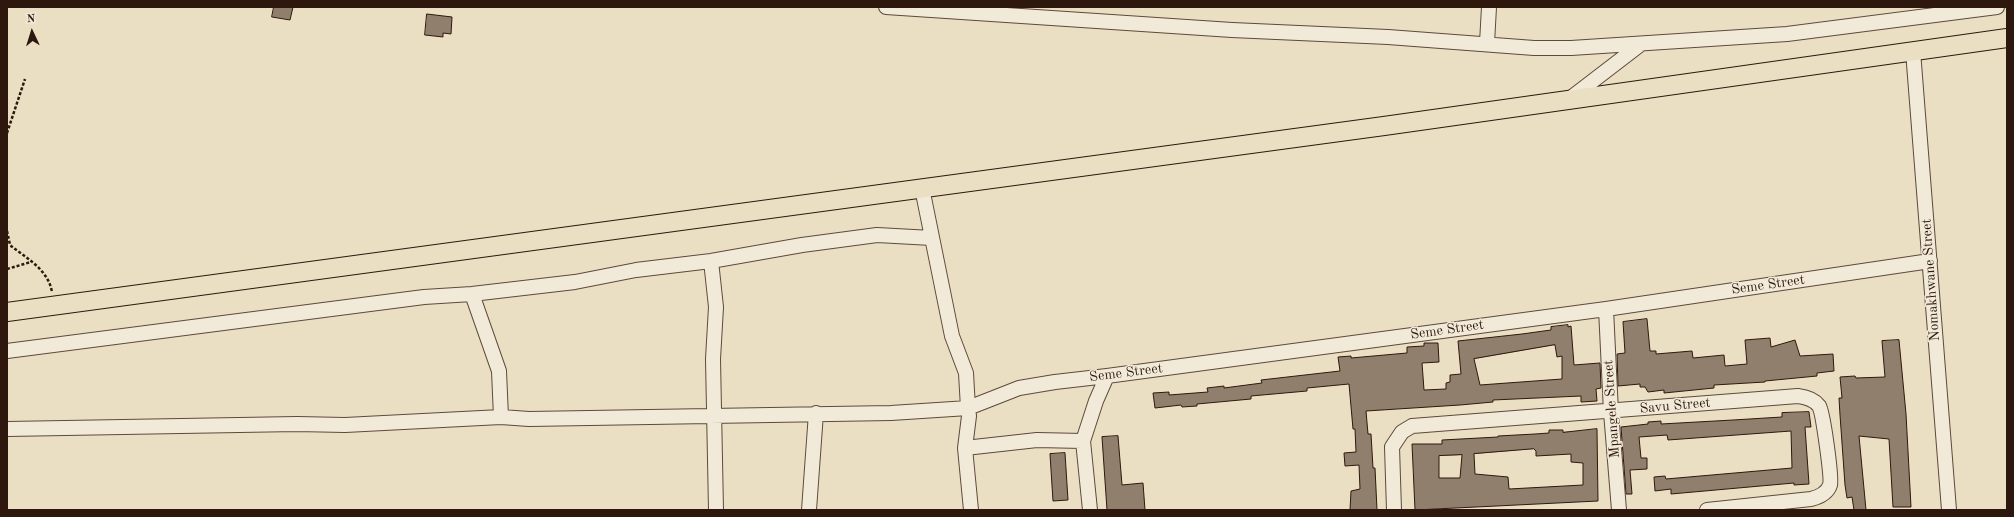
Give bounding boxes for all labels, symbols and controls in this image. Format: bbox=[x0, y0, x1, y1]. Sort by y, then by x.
north arrow bbox=[12, 12, 52, 52]
text: N bbox=[27, 14, 36, 25]
street label: Nomakhwane Street bbox=[1918, 218, 1944, 342]
street label: Seme Street bbox=[1730, 272, 1806, 298]
street label: Seme Street bbox=[1409, 317, 1485, 343]
street label: Mpangele Street bbox=[1600, 359, 1624, 459]
street label: Seme Street bbox=[1088, 360, 1164, 386]
street label: Savu Street bbox=[1639, 395, 1711, 417]

